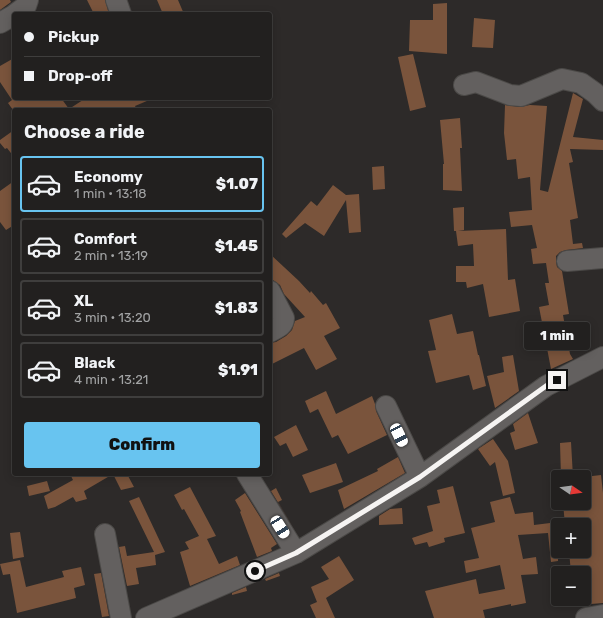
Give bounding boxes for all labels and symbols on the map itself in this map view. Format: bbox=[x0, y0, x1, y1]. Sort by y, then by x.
callout: 1 min bbox=[524, 322, 590, 350]
route end bbox=[548, 371, 566, 389]
car bbox=[388, 422, 410, 448]
north arrow bbox=[551, 470, 591, 510]
car bbox=[269, 514, 291, 540]
route start bbox=[246, 562, 264, 580]

